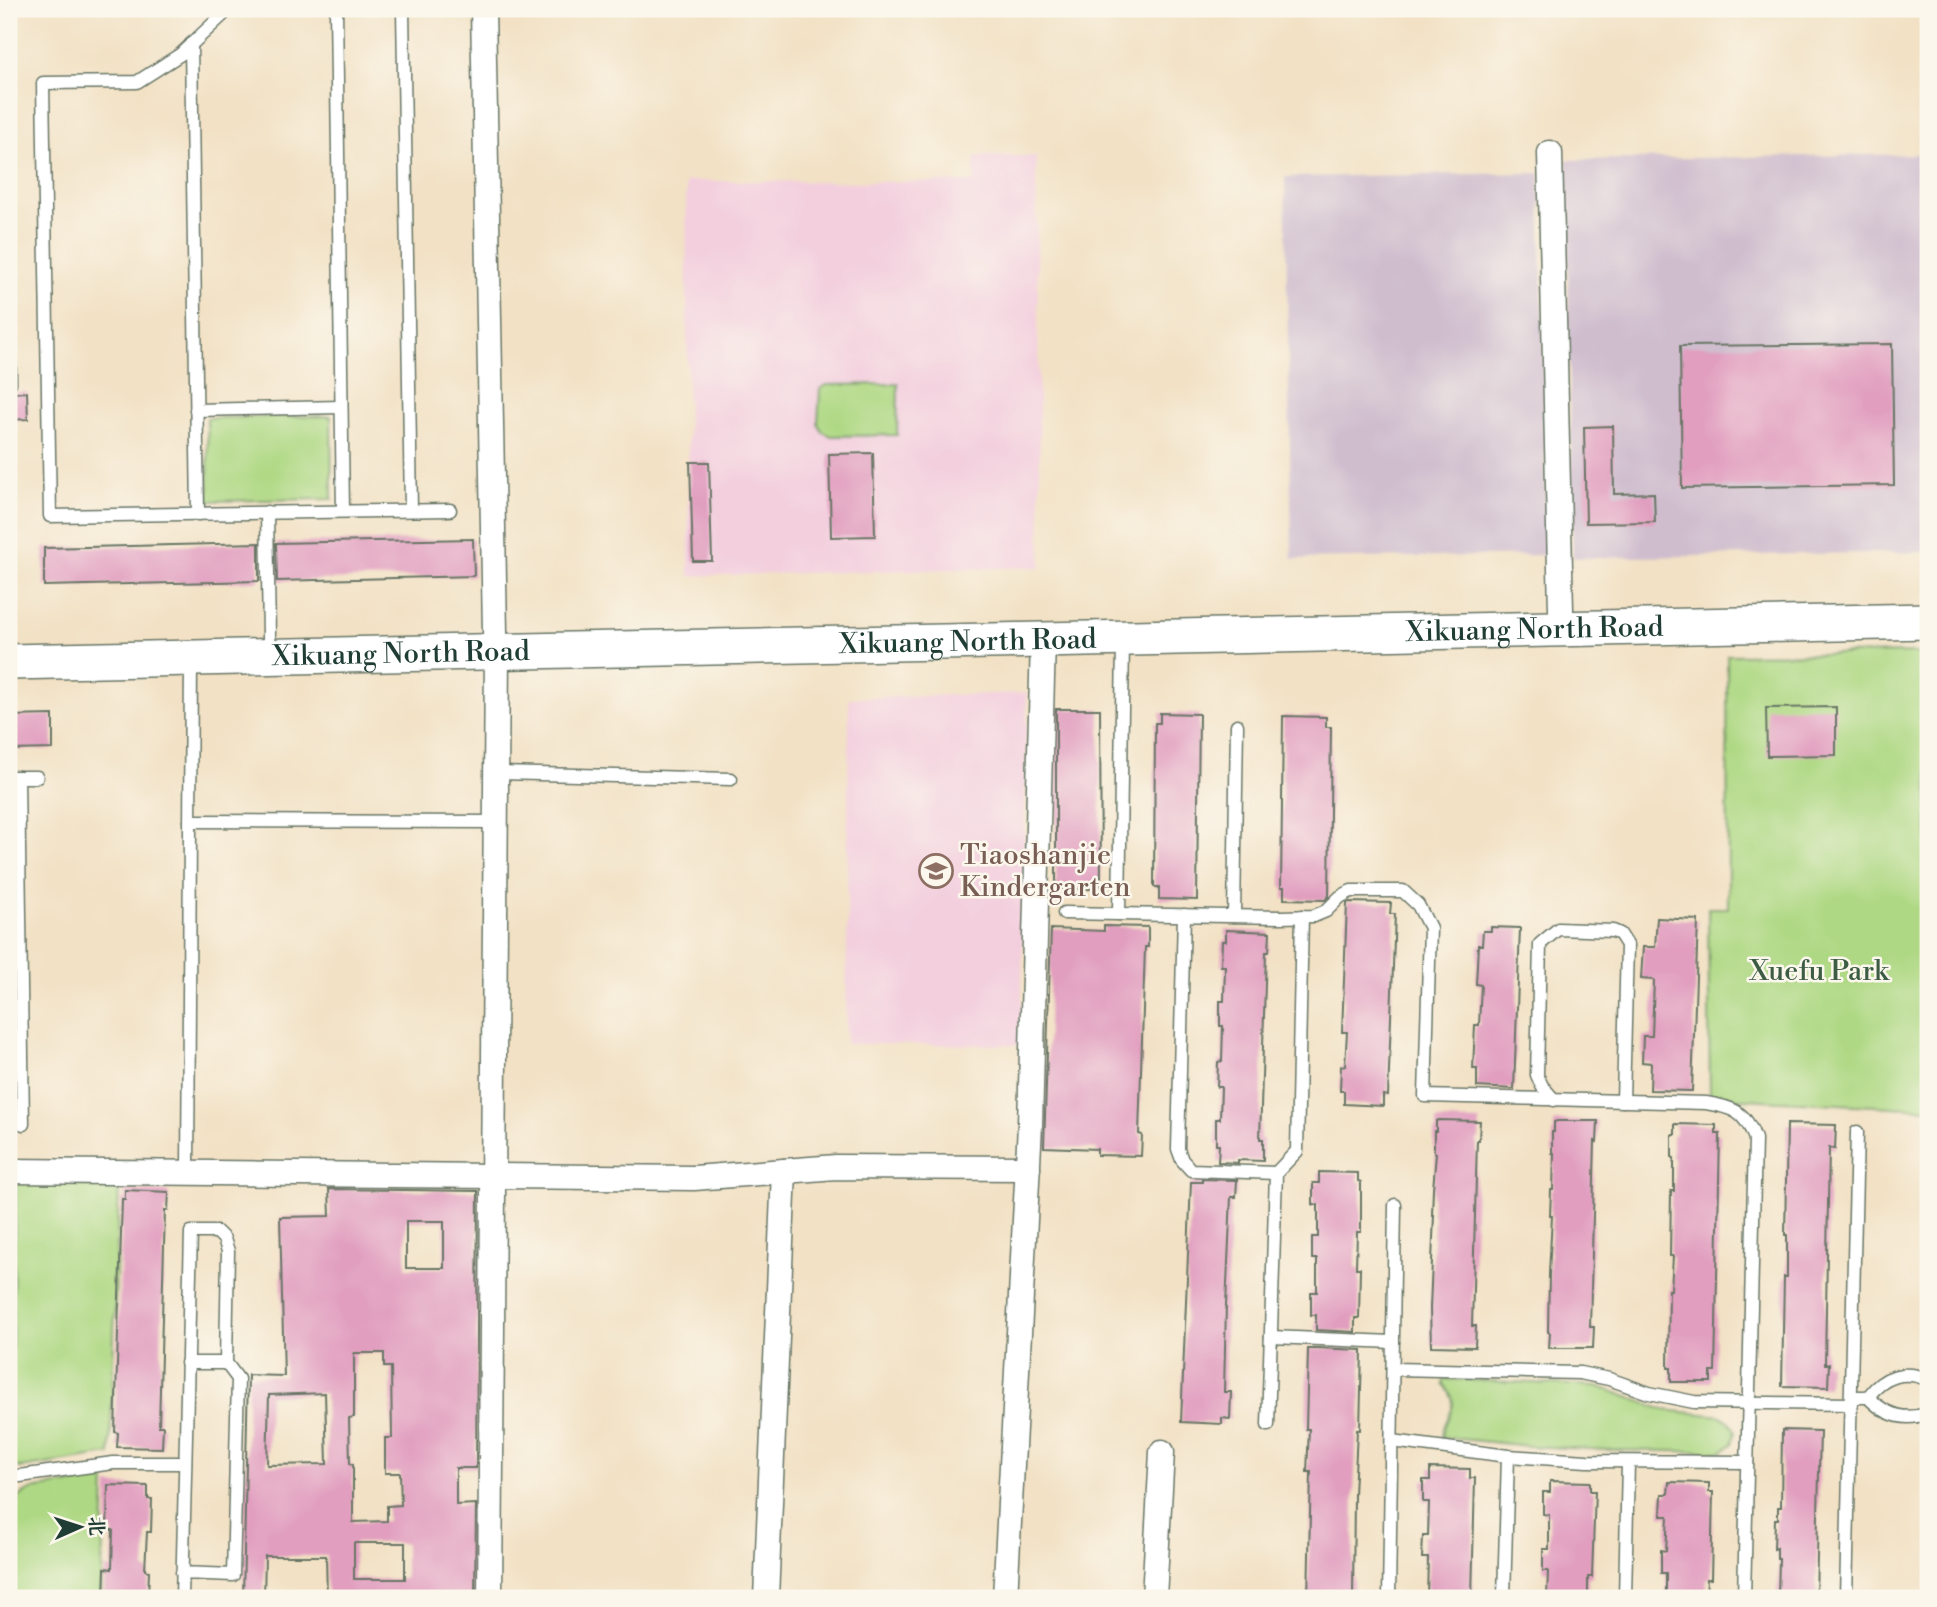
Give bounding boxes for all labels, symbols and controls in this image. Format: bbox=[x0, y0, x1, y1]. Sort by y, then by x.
street label: Xikuang North Road bbox=[1405, 609, 1664, 650]
street label: Xikuang North Road bbox=[838, 621, 1097, 662]
street label: Xikuang North Road bbox=[271, 633, 530, 674]
place label: Tiaoshanjie Kindergarten bbox=[960, 838, 1131, 905]
school or university icon: Tiaoshanjie Kindergarten bbox=[917, 852, 955, 890]
park label: Xuefu Park bbox=[1748, 954, 1890, 989]
north arrow bbox=[46, 1492, 116, 1562]
text: 北 bbox=[83, 1516, 108, 1536]

